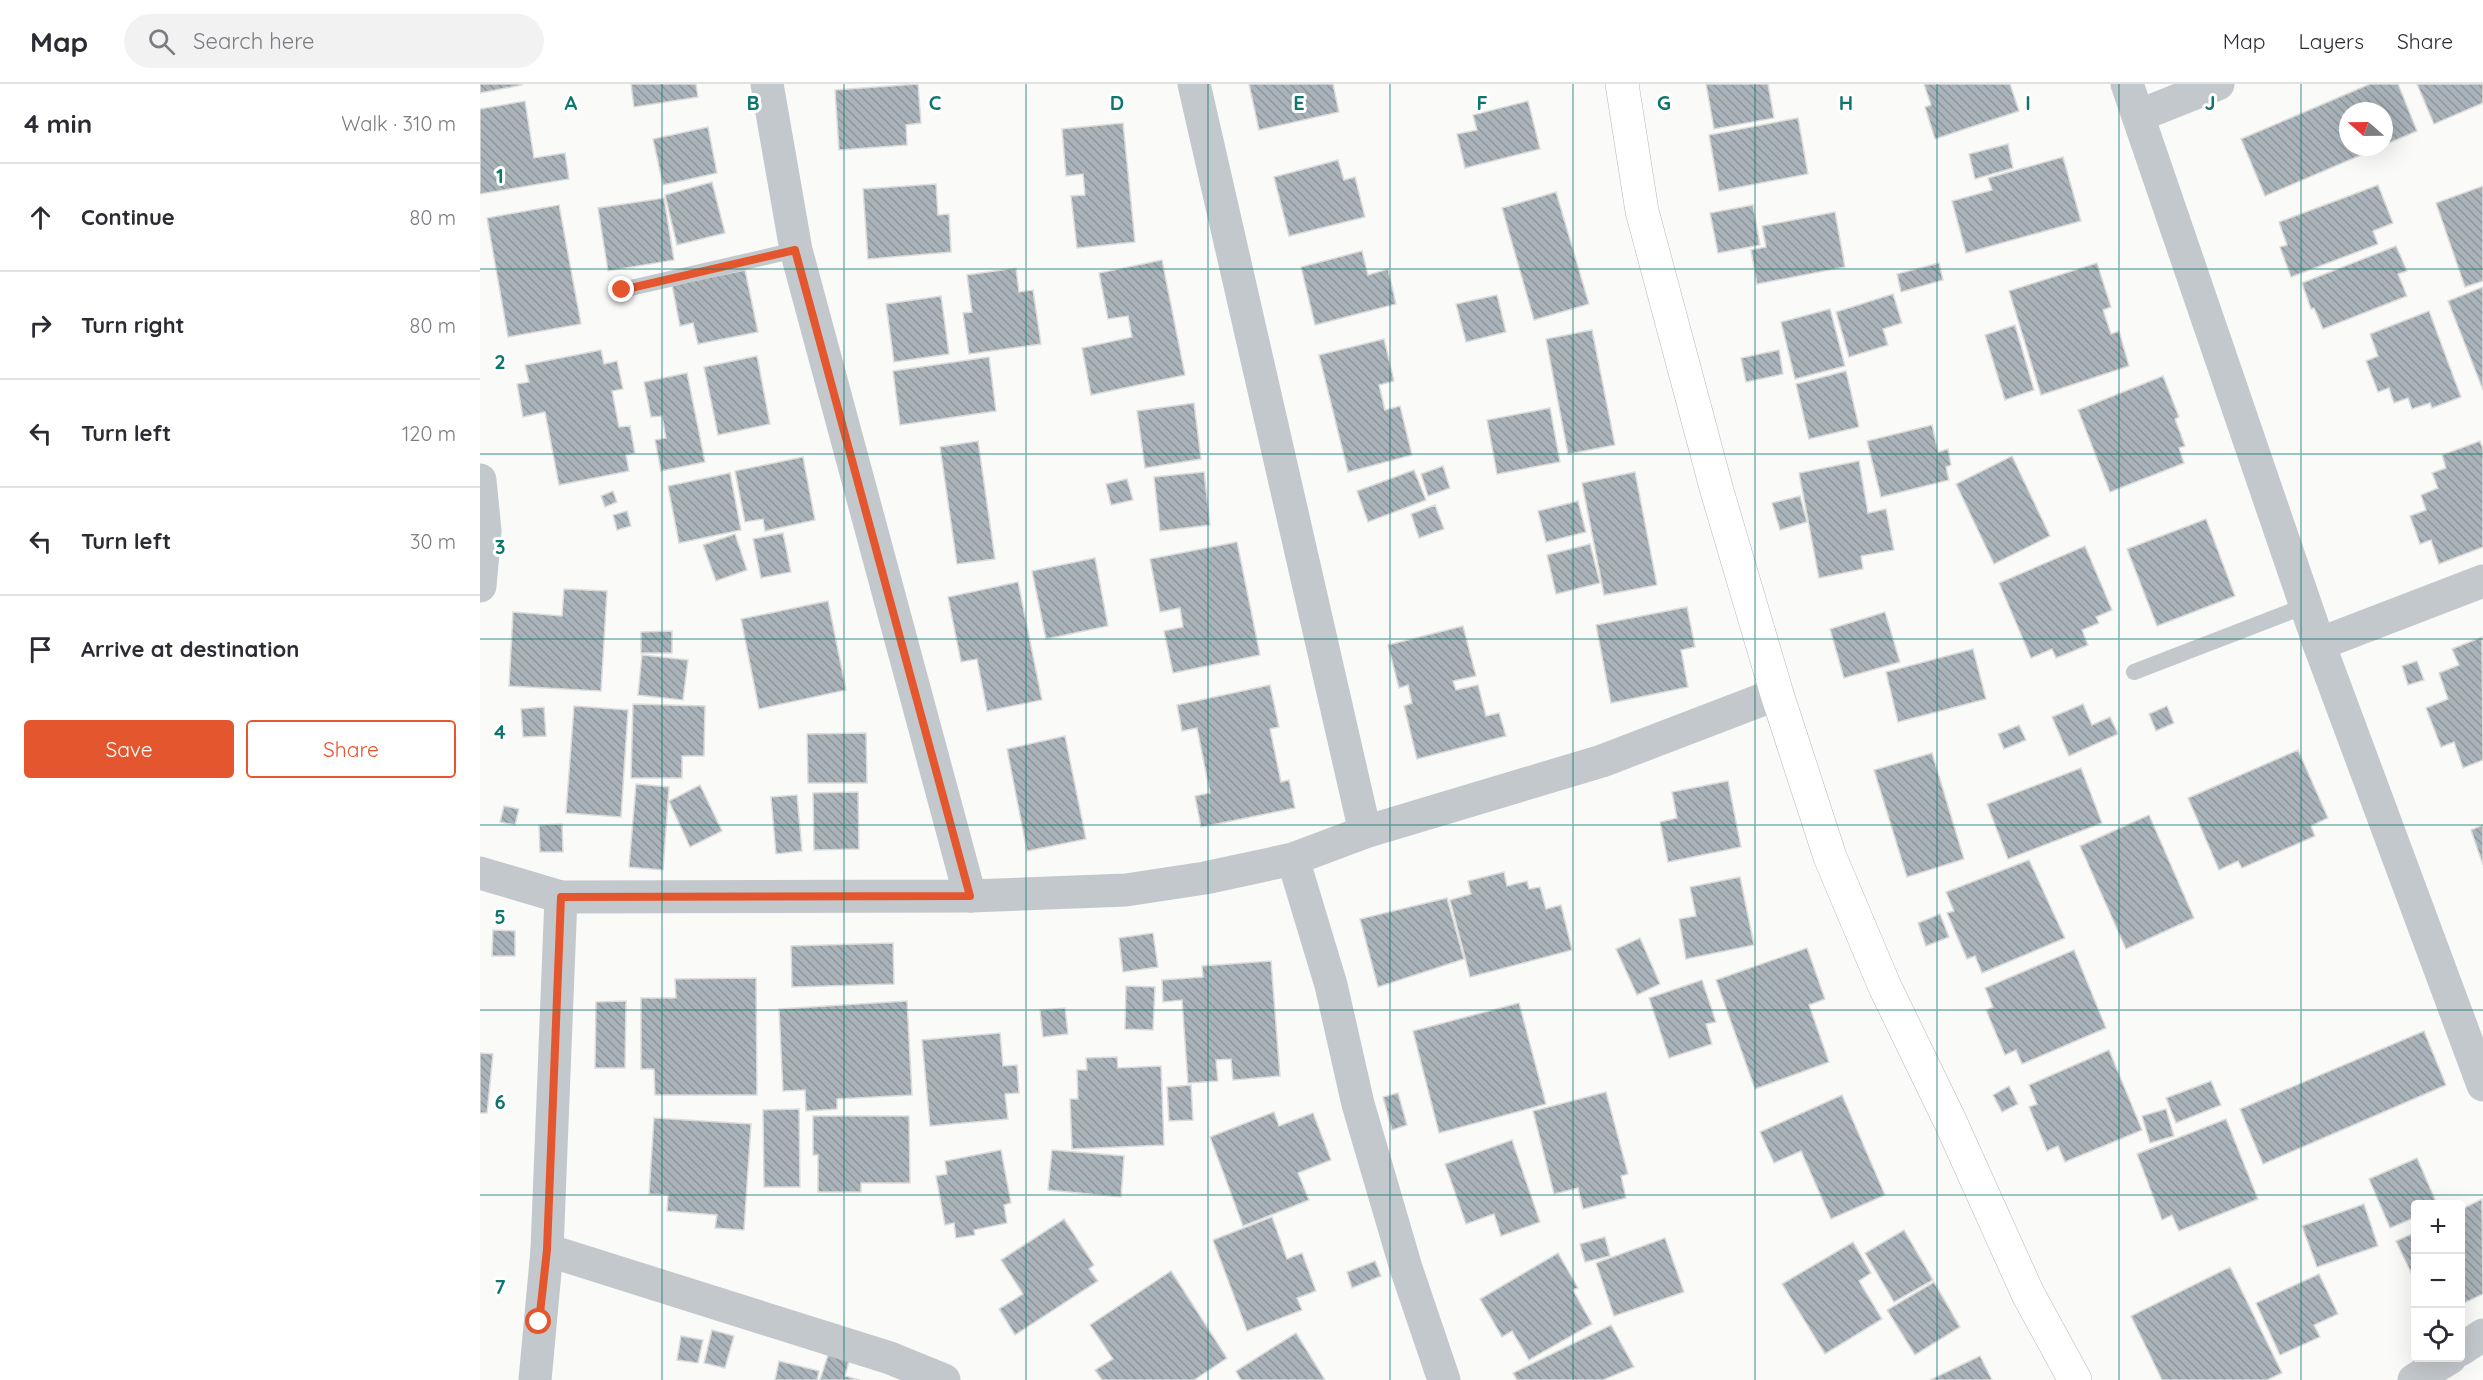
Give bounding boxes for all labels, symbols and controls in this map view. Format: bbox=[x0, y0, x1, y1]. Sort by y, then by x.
search box bbox=[124, 14, 544, 68]
text: Map bbox=[30, 24, 88, 59]
icon: search bbox=[145, 25, 178, 58]
text: Search here bbox=[193, 27, 315, 55]
text: Map bbox=[2223, 28, 2266, 54]
text: Layers bbox=[2299, 28, 2364, 54]
text: Share bbox=[2397, 28, 2453, 54]
text: A bbox=[565, 90, 578, 115]
text: B bbox=[746, 90, 760, 115]
text: C bbox=[929, 90, 942, 115]
text: D bbox=[1110, 90, 1124, 115]
text: E bbox=[1293, 90, 1305, 115]
text: F bbox=[1476, 90, 1488, 115]
text: G bbox=[1657, 90, 1671, 115]
text: H bbox=[1839, 90, 1853, 115]
text: I bbox=[2025, 90, 2031, 115]
text: J bbox=[2204, 90, 2216, 115]
north arrow bbox=[2339, 102, 2393, 156]
text: 4 min bbox=[24, 107, 92, 140]
text: Walk · 310 m bbox=[341, 111, 456, 136]
text: 1 bbox=[496, 163, 504, 188]
icon: ahead bbox=[24, 201, 57, 234]
text: Continue bbox=[81, 203, 175, 231]
text: 80 m bbox=[410, 205, 456, 230]
route end bbox=[608, 276, 634, 302]
icon: right bbox=[24, 309, 57, 342]
text: Turn right bbox=[81, 311, 185, 339]
text: 80 m bbox=[410, 313, 456, 338]
text: 2 bbox=[494, 349, 506, 374]
icon: left bbox=[24, 417, 57, 450]
text: Turn left bbox=[81, 419, 171, 447]
text: 120 m bbox=[402, 421, 456, 446]
icon: left bbox=[24, 525, 57, 558]
text: Turn left bbox=[81, 527, 171, 555]
text: 30 m bbox=[410, 529, 456, 554]
text: 3 bbox=[495, 534, 505, 559]
icon: arrive bbox=[24, 633, 57, 666]
text: Arrive at destination bbox=[81, 635, 299, 663]
text: 4 bbox=[494, 719, 506, 744]
button: Save bbox=[24, 720, 234, 778]
button: Share bbox=[246, 720, 456, 778]
text: 5 bbox=[494, 904, 506, 929]
text: 6 bbox=[494, 1089, 506, 1114]
map controls bbox=[2411, 1200, 2465, 1362]
button: + bbox=[2411, 1200, 2465, 1254]
button: − bbox=[2411, 1254, 2465, 1308]
text: 7 bbox=[495, 1274, 506, 1299]
route start bbox=[525, 1308, 551, 1334]
button: locate bbox=[2411, 1308, 2465, 1362]

